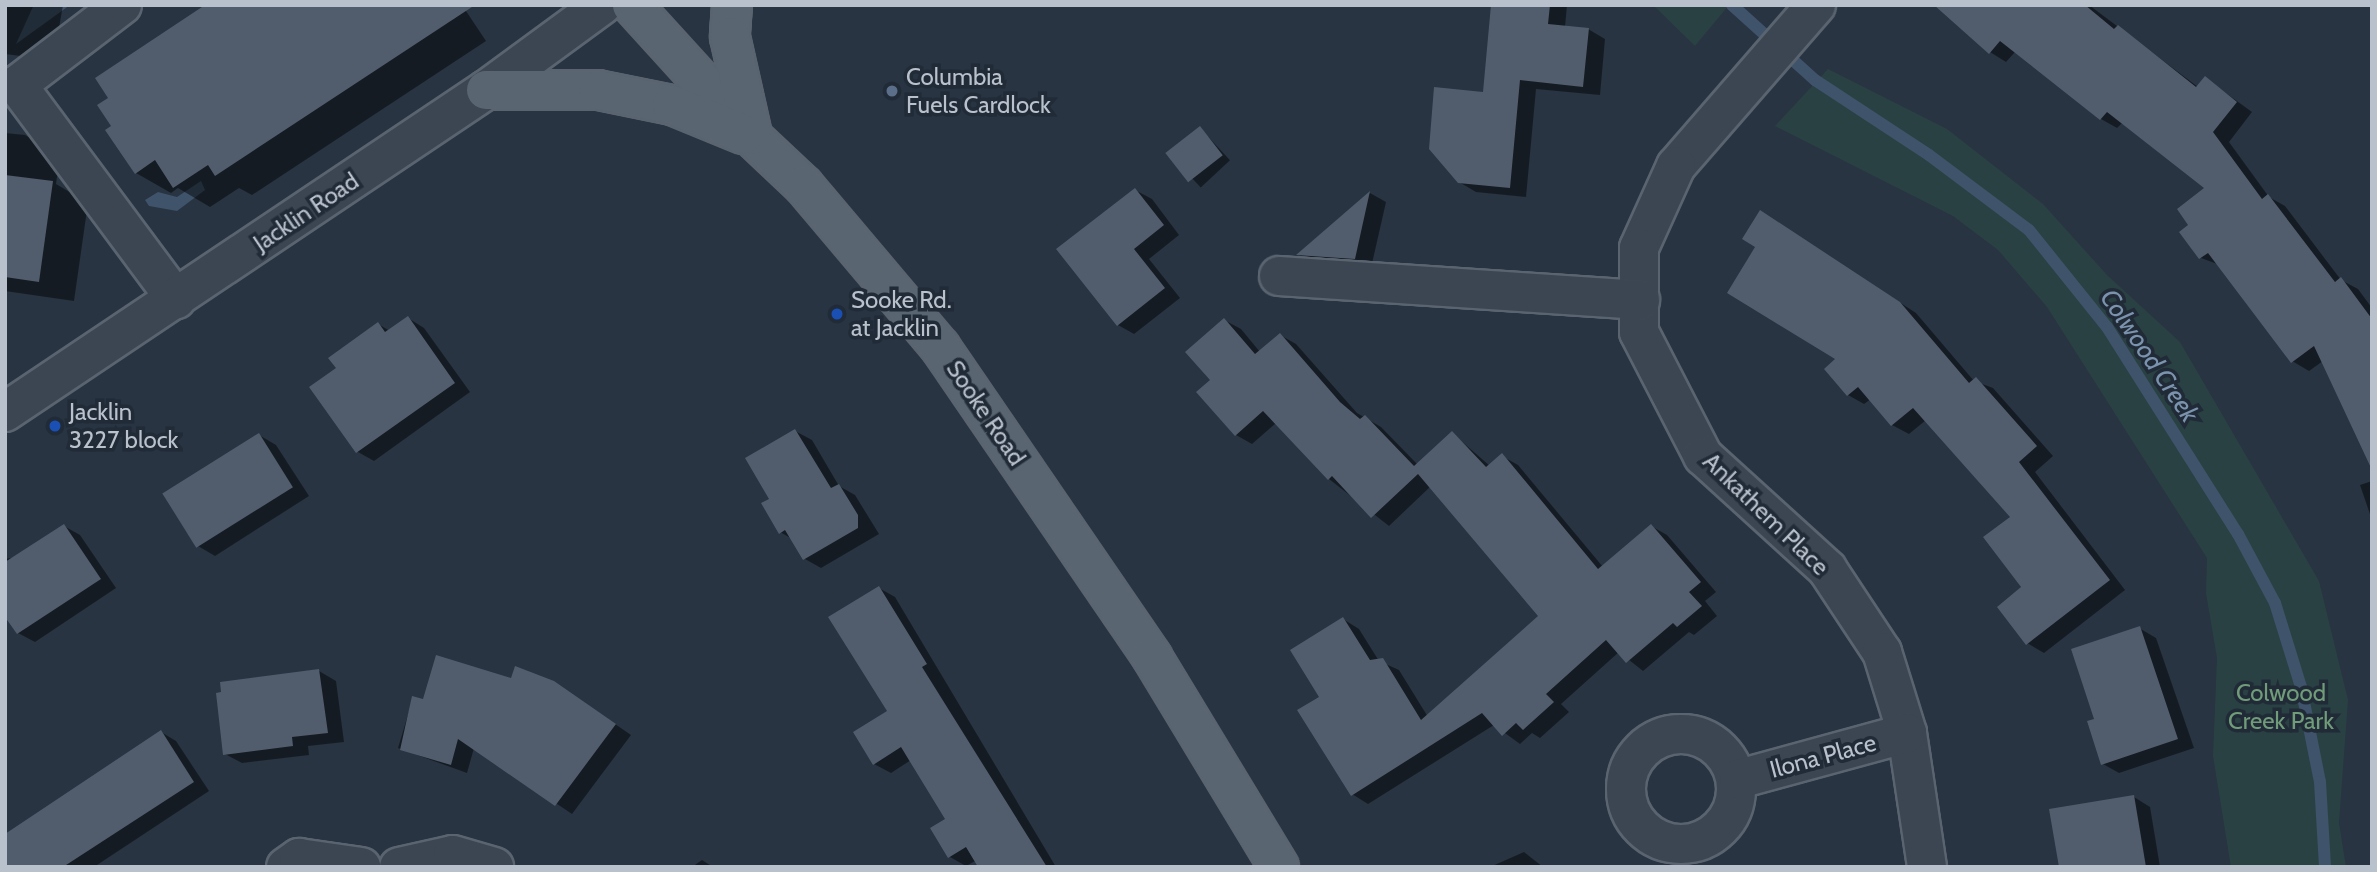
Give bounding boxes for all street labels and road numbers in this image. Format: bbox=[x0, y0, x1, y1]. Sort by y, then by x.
street label: Jacklin Road bbox=[248, 166, 364, 258]
street label: Sooke Road bbox=[940, 355, 1032, 471]
street label: Ankathem Place bbox=[1697, 447, 1835, 581]
street label: Ilona Place bbox=[1767, 728, 1879, 784]

